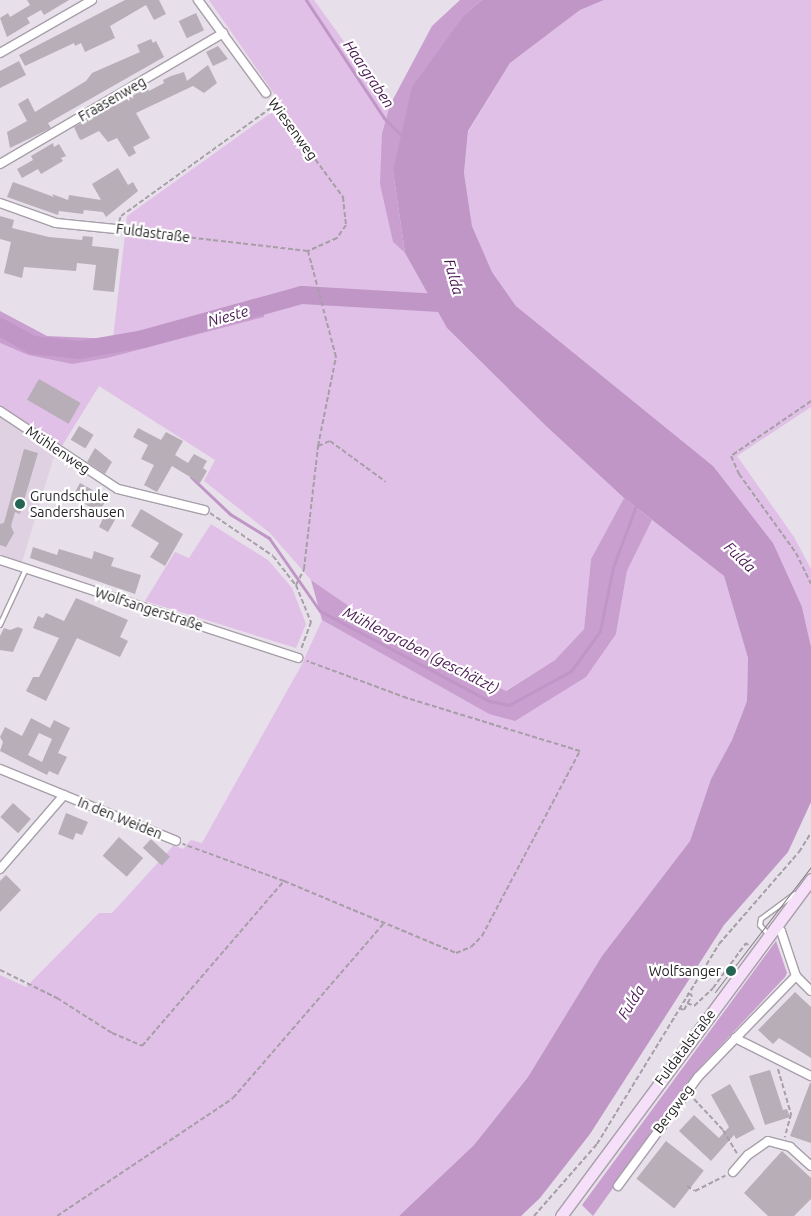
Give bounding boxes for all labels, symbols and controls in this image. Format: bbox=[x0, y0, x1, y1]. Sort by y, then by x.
water label: Haargraben bbox=[340, 37, 398, 111]
street label: Fraasenweg bbox=[75, 73, 149, 125]
street label: Wiesenweg bbox=[265, 95, 321, 163]
street label: Fuldastraße bbox=[115, 220, 191, 246]
water label: Fulda bbox=[441, 257, 467, 297]
water label: Nieste bbox=[206, 302, 250, 330]
street label: Mühlenweg bbox=[23, 422, 93, 478]
place label: Grundschule Sandershausen bbox=[30, 488, 125, 520]
marker: Grundschule Sandershausen bbox=[14, 498, 26, 510]
water label: Fulda bbox=[721, 538, 759, 576]
street label: Wolfsangerstraße bbox=[93, 584, 205, 634]
water label: Mühlengraben (geschätzt) bbox=[340, 603, 502, 697]
street label: In den Weiden bbox=[75, 793, 165, 843]
place label: Wolfsanger bbox=[649, 963, 721, 979]
marker: Wolfsanger bbox=[725, 965, 737, 977]
water label: Fulda bbox=[614, 982, 648, 1022]
street label: Fuldatalstraße bbox=[651, 1006, 719, 1088]
street label: Bergweg bbox=[649, 1081, 697, 1137]

